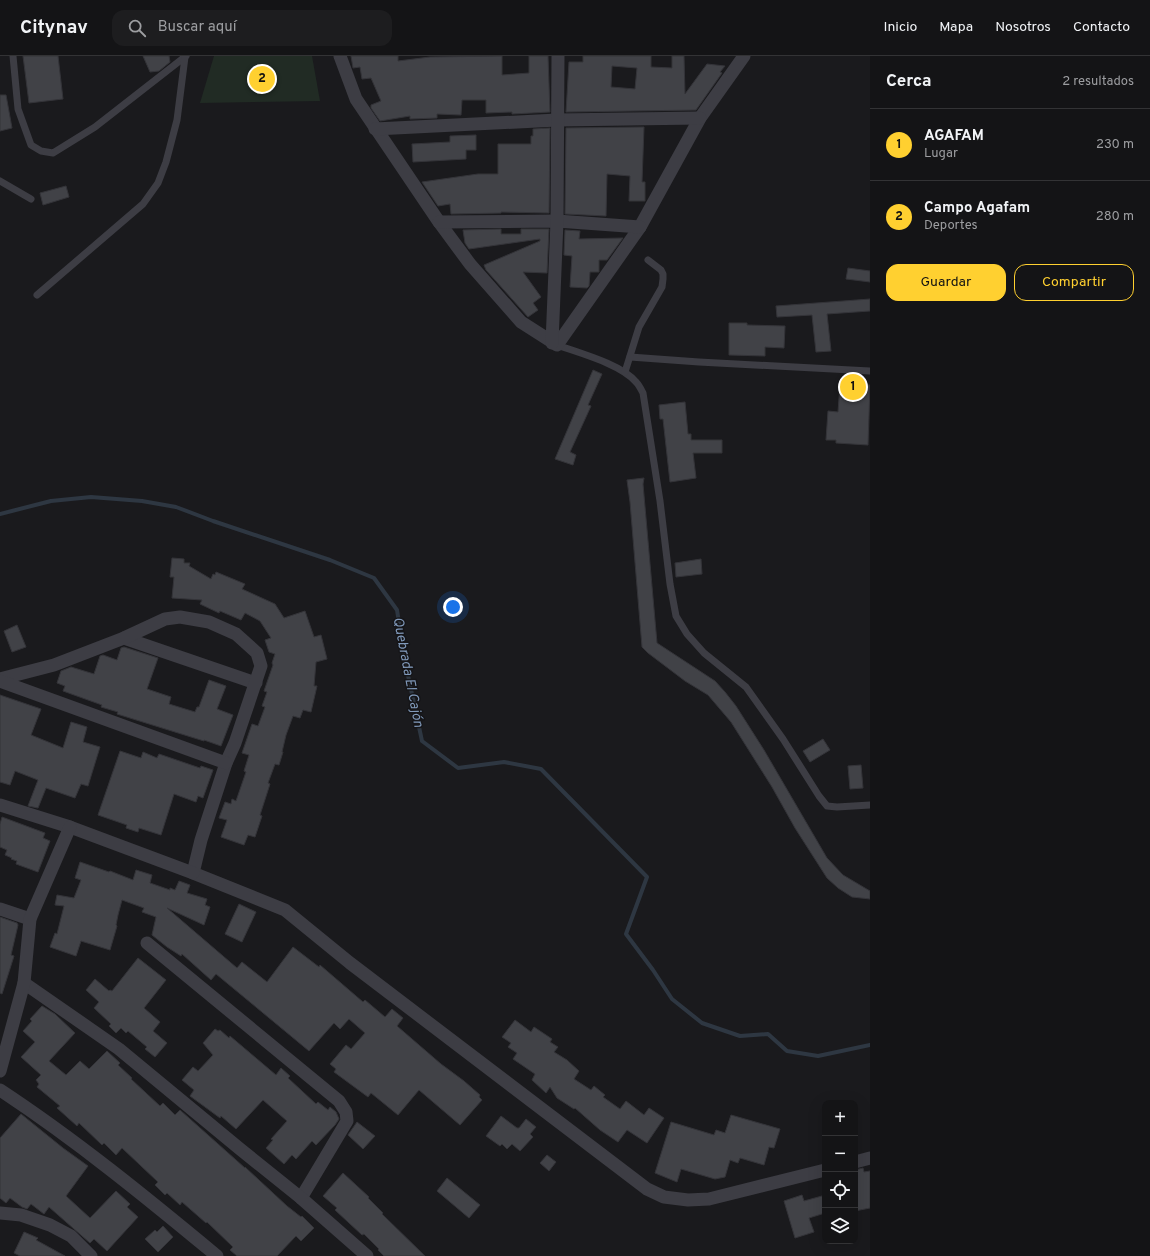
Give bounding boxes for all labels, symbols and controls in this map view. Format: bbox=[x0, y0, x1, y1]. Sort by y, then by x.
search box bbox=[112, 10, 392, 46]
text: Citynav bbox=[20, 16, 88, 40]
icon: search bbox=[126, 17, 148, 39]
text: Buscar aquí bbox=[158, 18, 237, 37]
text: Inicio bbox=[884, 19, 917, 36]
text: Mapa bbox=[939, 19, 973, 36]
text: Nosotros bbox=[995, 19, 1051, 36]
text: Contacto bbox=[1073, 19, 1130, 36]
pin: 2 bbox=[249, 64, 275, 94]
text: Cerca bbox=[886, 71, 932, 93]
text: 2 resultados bbox=[1062, 74, 1134, 90]
text: AGAFAM bbox=[924, 127, 984, 146]
text: 1 bbox=[896, 137, 902, 153]
text: 230 m bbox=[1096, 137, 1134, 153]
text: Lugar bbox=[924, 146, 958, 162]
text: Campo Agafam bbox=[924, 199, 1030, 218]
text: 2 bbox=[895, 209, 903, 225]
text: 280 m bbox=[1096, 209, 1134, 225]
text: Deportes bbox=[924, 218, 978, 234]
button: Guardar bbox=[886, 264, 1006, 301]
button: Compartir bbox=[1014, 264, 1134, 301]
pin: 1 bbox=[840, 372, 866, 402]
your location bbox=[443, 597, 463, 617]
water label: Quebrada El Cajón bbox=[388, 616, 427, 729]
map controls bbox=[822, 1100, 858, 1244]
button: + bbox=[822, 1100, 858, 1136]
button: − bbox=[822, 1136, 858, 1172]
button: locate bbox=[822, 1172, 858, 1208]
button: layers bbox=[822, 1208, 858, 1244]

